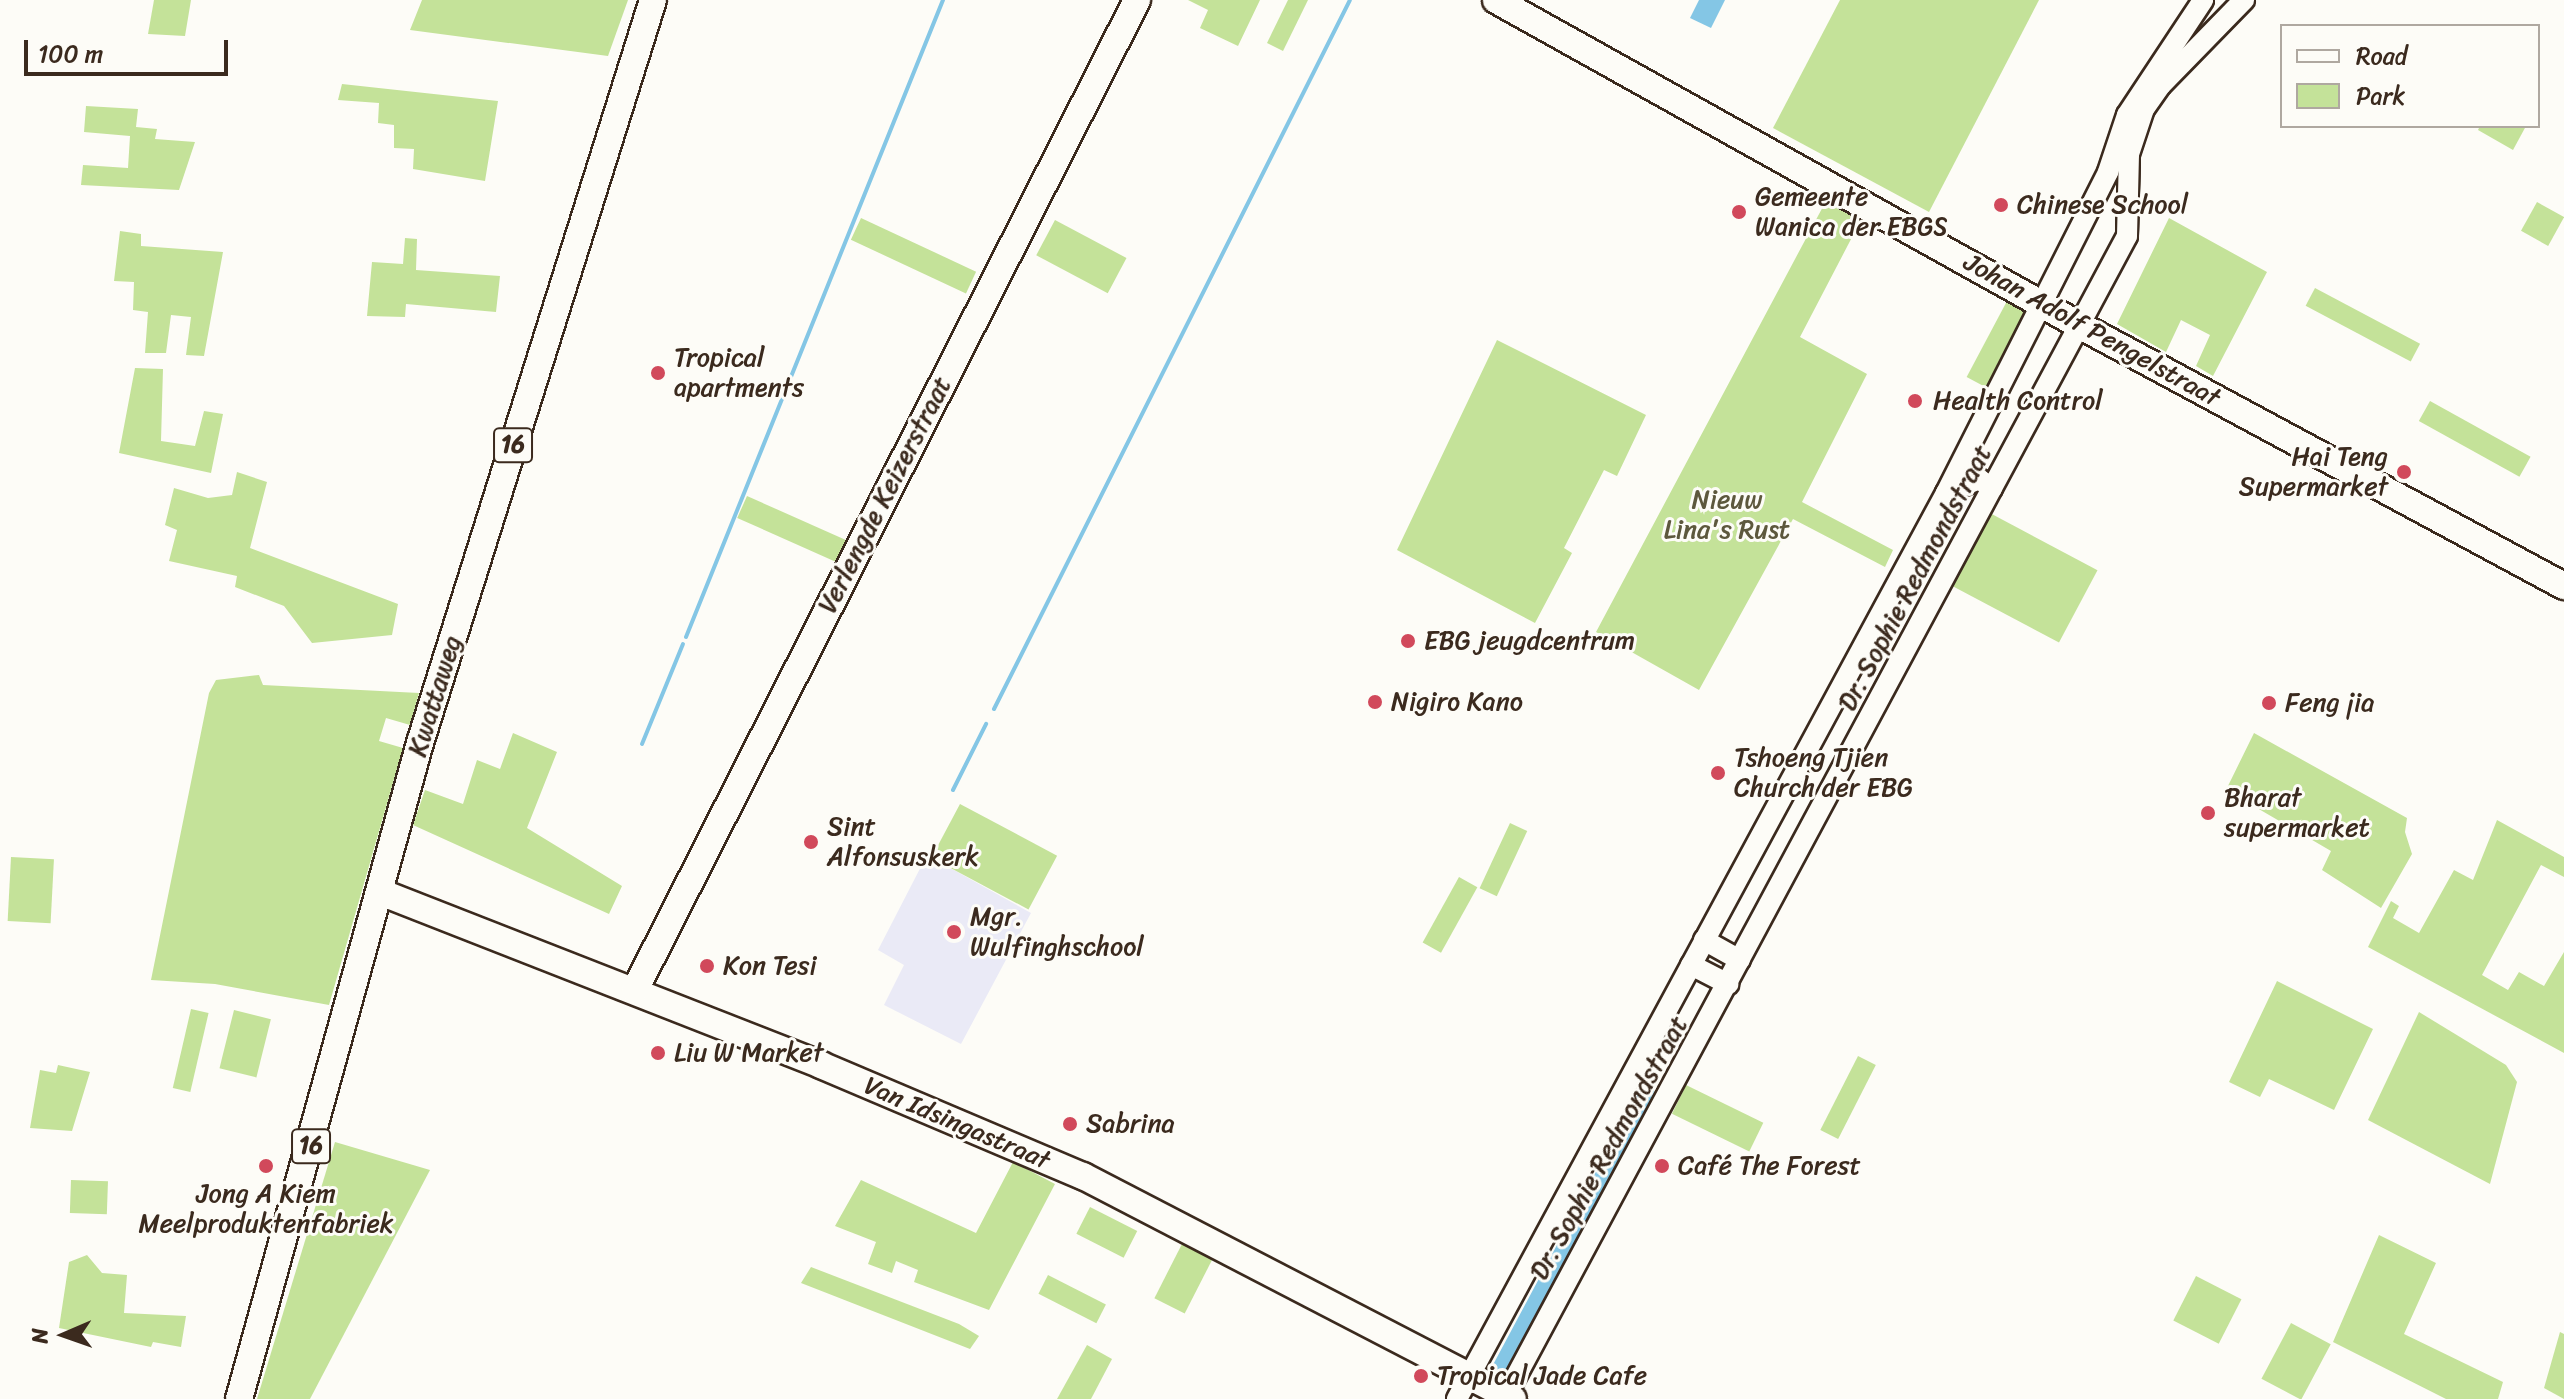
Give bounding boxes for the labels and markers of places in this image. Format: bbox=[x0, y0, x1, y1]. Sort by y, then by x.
place label: Gemeente Wanica der EBGS bbox=[1755, 181, 1947, 242]
place label: Chinese School bbox=[2017, 189, 2188, 221]
marker: Chinese School bbox=[1992, 196, 2010, 214]
marker: Gemeente Wanica der EBGS bbox=[1730, 203, 1748, 221]
place label: Tropical apartments bbox=[674, 342, 804, 404]
marker: Tropical apartments bbox=[649, 364, 667, 382]
place label: Health Control bbox=[1933, 385, 2103, 417]
marker: Health Control bbox=[1904, 390, 1926, 412]
place label: Hai Teng Supermarket bbox=[2239, 441, 2388, 502]
marker: Hai Teng Supermarket bbox=[2395, 463, 2413, 481]
place label: EBG jeugdcentrum bbox=[1424, 625, 1635, 657]
marker: EBG jeugdcentrum bbox=[1399, 632, 1417, 650]
place label: Nigiro Kano bbox=[1391, 686, 1523, 718]
place label: Feng jia bbox=[2285, 687, 2375, 719]
marker: Nigiro Kano bbox=[1366, 693, 1384, 711]
marker: Feng jia bbox=[2260, 694, 2278, 712]
place label: Tshoeng Tjien Church der EBG bbox=[1734, 742, 1913, 804]
marker: Tshoeng Tjien Church der EBG bbox=[1709, 764, 1727, 782]
place label: Bharat supermarket bbox=[2224, 782, 2370, 844]
marker: Bharat supermarket bbox=[2199, 804, 2217, 822]
place label: Sint Alfonsuskerk bbox=[827, 811, 979, 872]
marker: Sint Alfonsuskerk bbox=[802, 833, 820, 851]
place label: Mgr. Wulfinghschool bbox=[970, 901, 1144, 962]
marker: Mgr. Wulfinghschool bbox=[945, 923, 963, 941]
place label: Kon Tesi bbox=[723, 950, 817, 982]
marker: Kon Tesi bbox=[698, 957, 716, 975]
place label: Liu W Market bbox=[674, 1037, 823, 1069]
marker: Liu W Market bbox=[649, 1044, 667, 1062]
place label: Sabrina bbox=[1086, 1108, 1175, 1140]
marker: Sabrina bbox=[1061, 1115, 1079, 1133]
place label: Café The Forest bbox=[1678, 1150, 1861, 1182]
marker: Jong A Kiem Meelproduktenfabriek bbox=[257, 1157, 275, 1175]
marker: Café The Forest bbox=[1653, 1157, 1671, 1175]
place label: Jong A Kiem Meelproduktenfabriek bbox=[138, 1178, 394, 1240]
place label: Tropical Jade Cafe bbox=[1437, 1360, 1647, 1392]
marker: Tropical Jade Cafe bbox=[1412, 1367, 1430, 1385]

